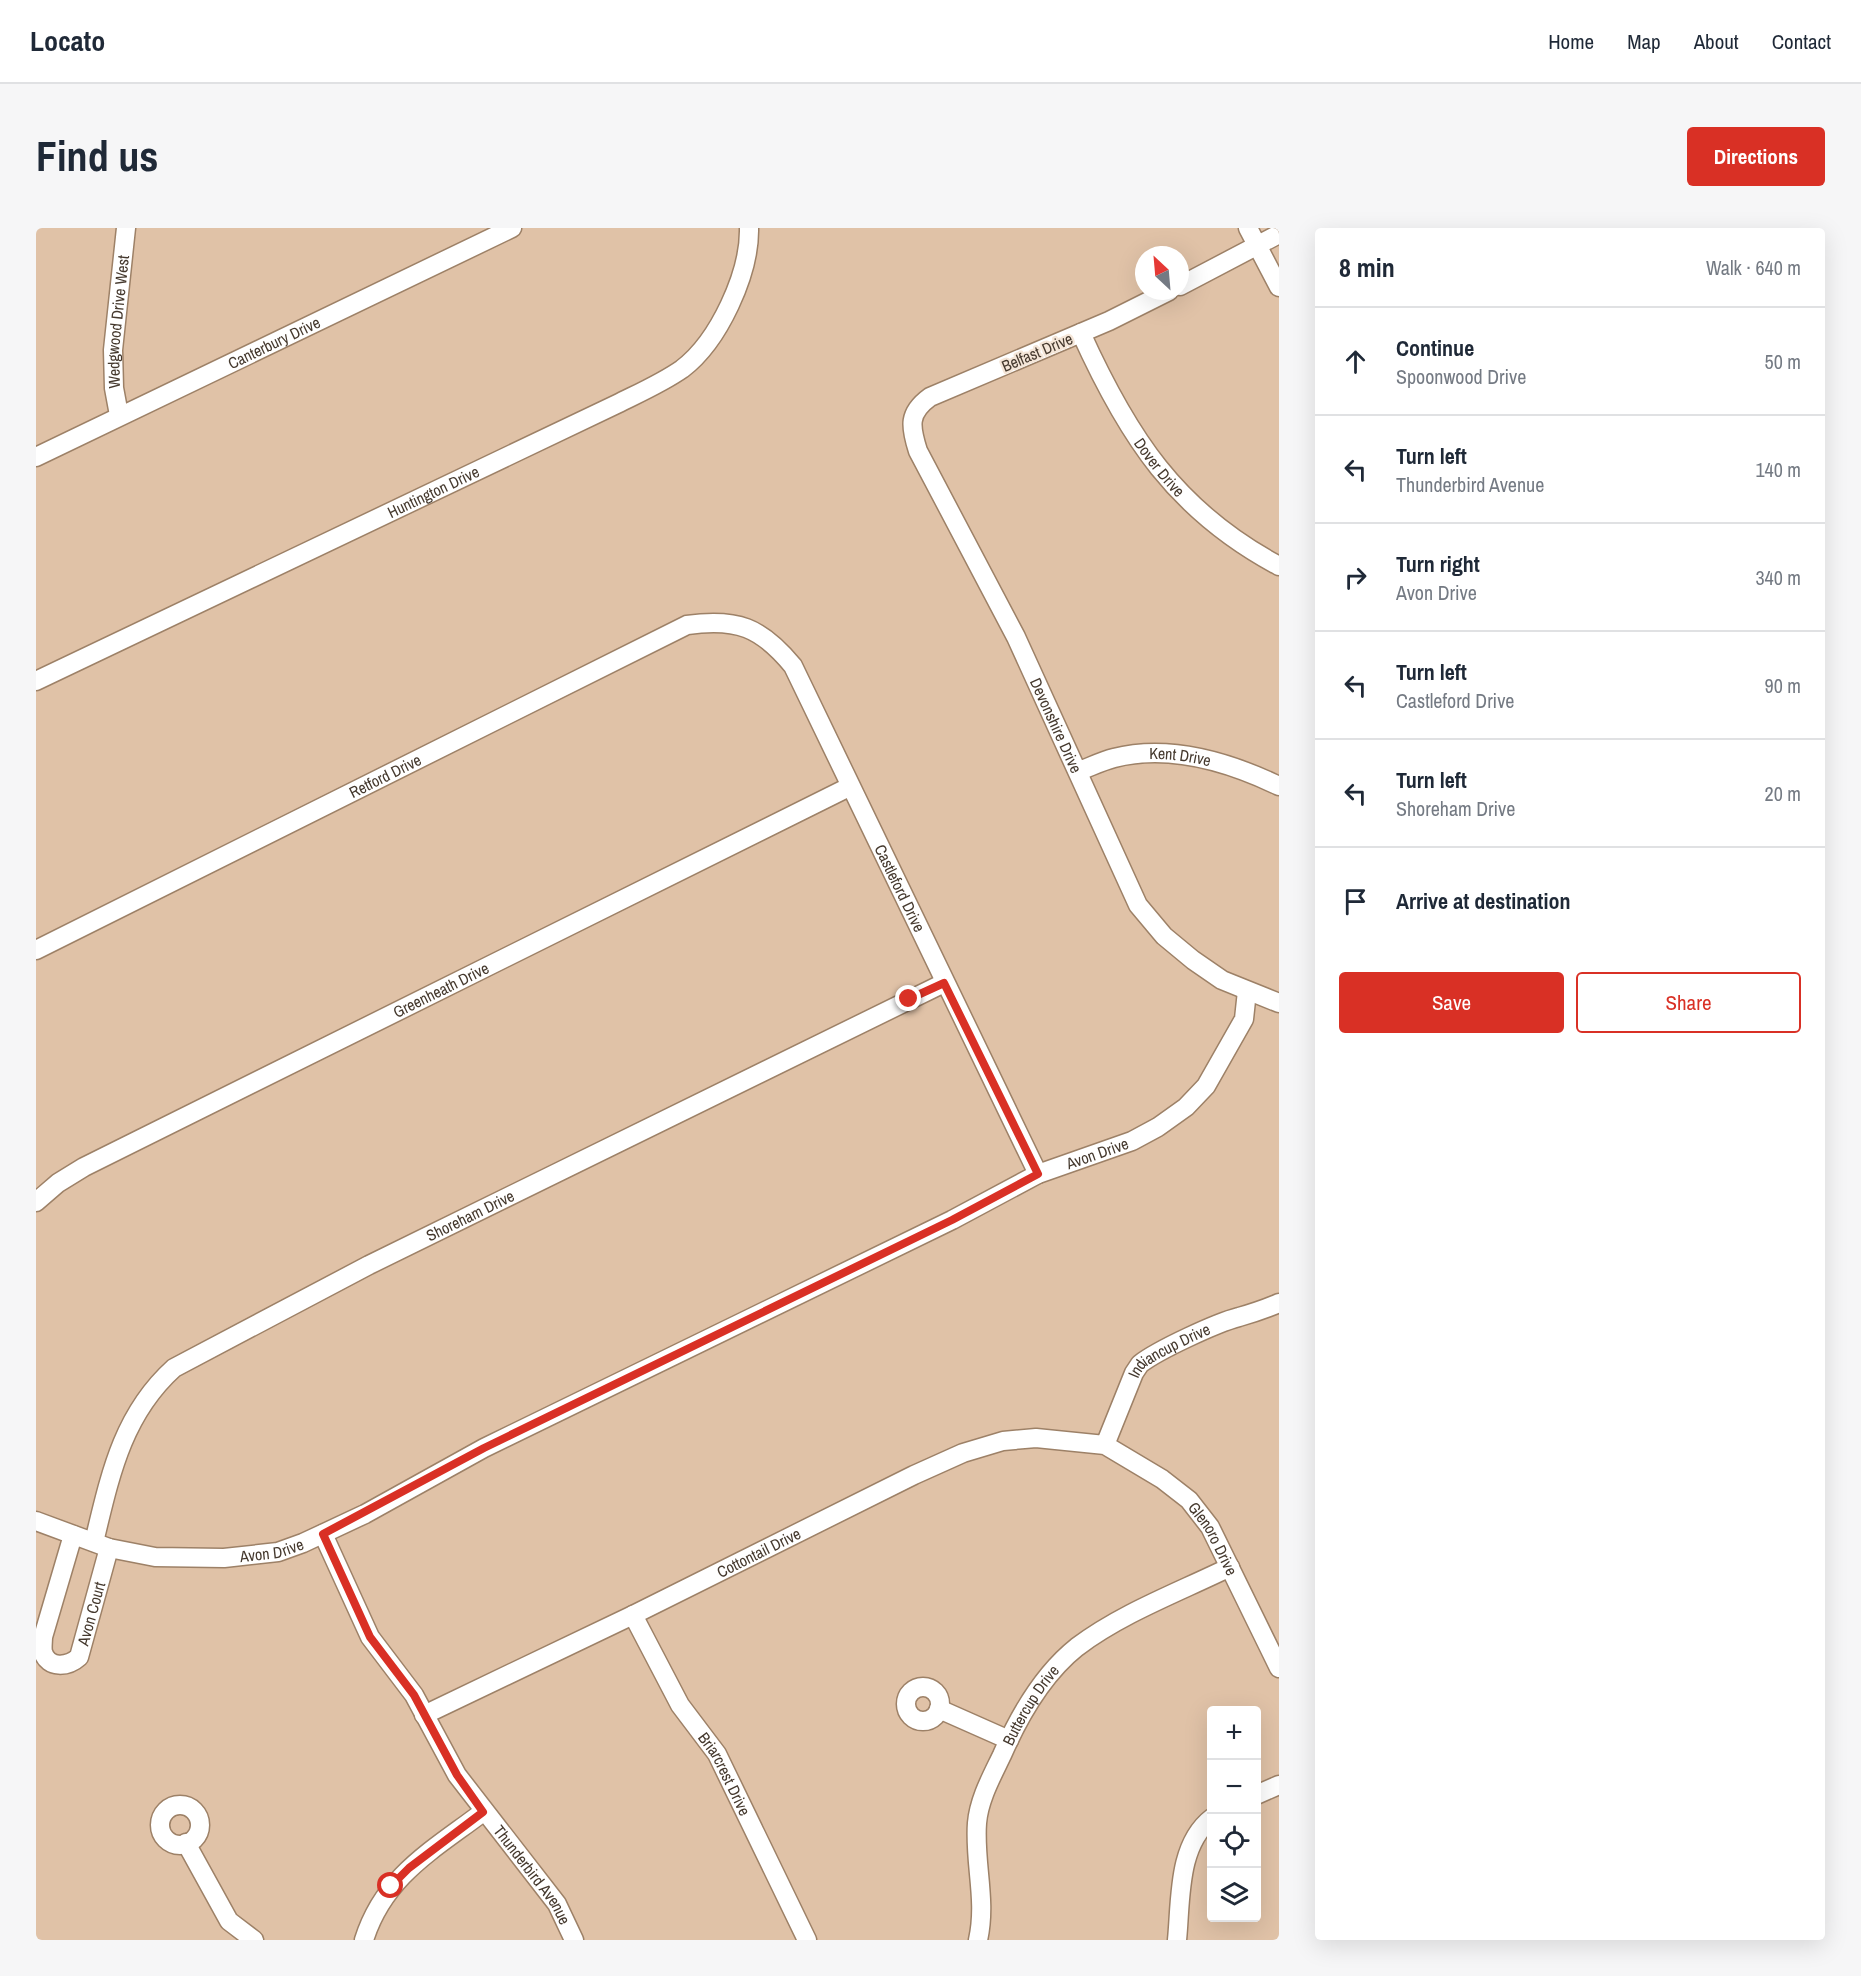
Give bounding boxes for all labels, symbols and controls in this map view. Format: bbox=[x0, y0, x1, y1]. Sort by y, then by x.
text: Locato bbox=[30, 22, 105, 60]
text: Home bbox=[1548, 27, 1594, 56]
text: Map bbox=[1627, 27, 1661, 56]
text: About bbox=[1694, 27, 1739, 56]
text: Contact bbox=[1772, 27, 1831, 56]
button: Directions bbox=[1687, 127, 1825, 186]
text: Find us bbox=[36, 128, 158, 184]
north arrow bbox=[1135, 246, 1189, 300]
text: 8 min bbox=[1339, 250, 1395, 285]
street label: Wedgwood Drive West bbox=[102, 254, 134, 389]
text: Walk · 640 m bbox=[1706, 254, 1801, 281]
street label: Canterbury Drive bbox=[224, 311, 324, 374]
street label: Belfast Drive bbox=[998, 327, 1076, 377]
text: Continue bbox=[1396, 333, 1474, 363]
icon: ahead bbox=[1339, 345, 1372, 378]
text: 50 m bbox=[1765, 348, 1801, 375]
text: Spoonwood Drive bbox=[1396, 363, 1526, 390]
street label: Dover Drive bbox=[1129, 433, 1190, 502]
text: Turn left bbox=[1396, 441, 1467, 471]
icon: left bbox=[1339, 453, 1372, 486]
text: 140 m bbox=[1755, 456, 1801, 483]
street label: Huntington Drive bbox=[384, 460, 483, 523]
text: Thunderbird Avenue bbox=[1396, 471, 1544, 498]
text: Turn right bbox=[1396, 549, 1480, 579]
icon: right bbox=[1339, 561, 1372, 594]
text: 340 m bbox=[1755, 564, 1801, 591]
text: Avon Drive bbox=[1396, 579, 1477, 606]
text: Turn left bbox=[1396, 657, 1467, 687]
icon: left bbox=[1339, 669, 1372, 702]
text: 90 m bbox=[1765, 672, 1801, 699]
street label: Devonshire Drive bbox=[1025, 674, 1087, 776]
text: Castleford Drive bbox=[1396, 687, 1514, 714]
street label: Kent Drive bbox=[1149, 742, 1213, 771]
street label: Retford Drive bbox=[345, 749, 425, 803]
text: Turn left bbox=[1396, 765, 1467, 795]
icon: left bbox=[1339, 777, 1372, 810]
text: 20 m bbox=[1765, 780, 1801, 807]
text: Shoreham Drive bbox=[1396, 795, 1515, 822]
street label: Castleford Drive bbox=[870, 841, 931, 936]
icon: arrive bbox=[1339, 885, 1372, 918]
text: Arrive at destination bbox=[1396, 886, 1570, 916]
street label: Greenheath Drive bbox=[389, 957, 492, 1023]
button: Save bbox=[1339, 972, 1564, 1033]
button: Share bbox=[1576, 972, 1801, 1033]
route end bbox=[895, 985, 921, 1011]
street label: Avon Drive bbox=[1062, 1132, 1131, 1175]
street label: Shoreham Drive bbox=[422, 1184, 518, 1246]
street label: Indiancup Drive bbox=[1122, 1318, 1213, 1381]
street label: Glenoro Drive bbox=[1183, 1497, 1243, 1579]
street label: Cottontail Drive bbox=[713, 1522, 804, 1583]
street label: Avon Drive bbox=[238, 1533, 306, 1567]
street label: Avon Court bbox=[71, 1579, 110, 1649]
street label: Buttercup Drive bbox=[997, 1660, 1064, 1749]
map controls bbox=[1207, 1706, 1261, 1922]
button: + bbox=[1207, 1706, 1261, 1760]
street label: Briarcrest Drive bbox=[693, 1727, 756, 1819]
button: − bbox=[1207, 1760, 1261, 1814]
button: locate bbox=[1207, 1814, 1261, 1868]
street label: Thunderbird Avenue bbox=[489, 1820, 576, 1928]
button: layers bbox=[1207, 1868, 1261, 1922]
route start bbox=[377, 1872, 403, 1898]

